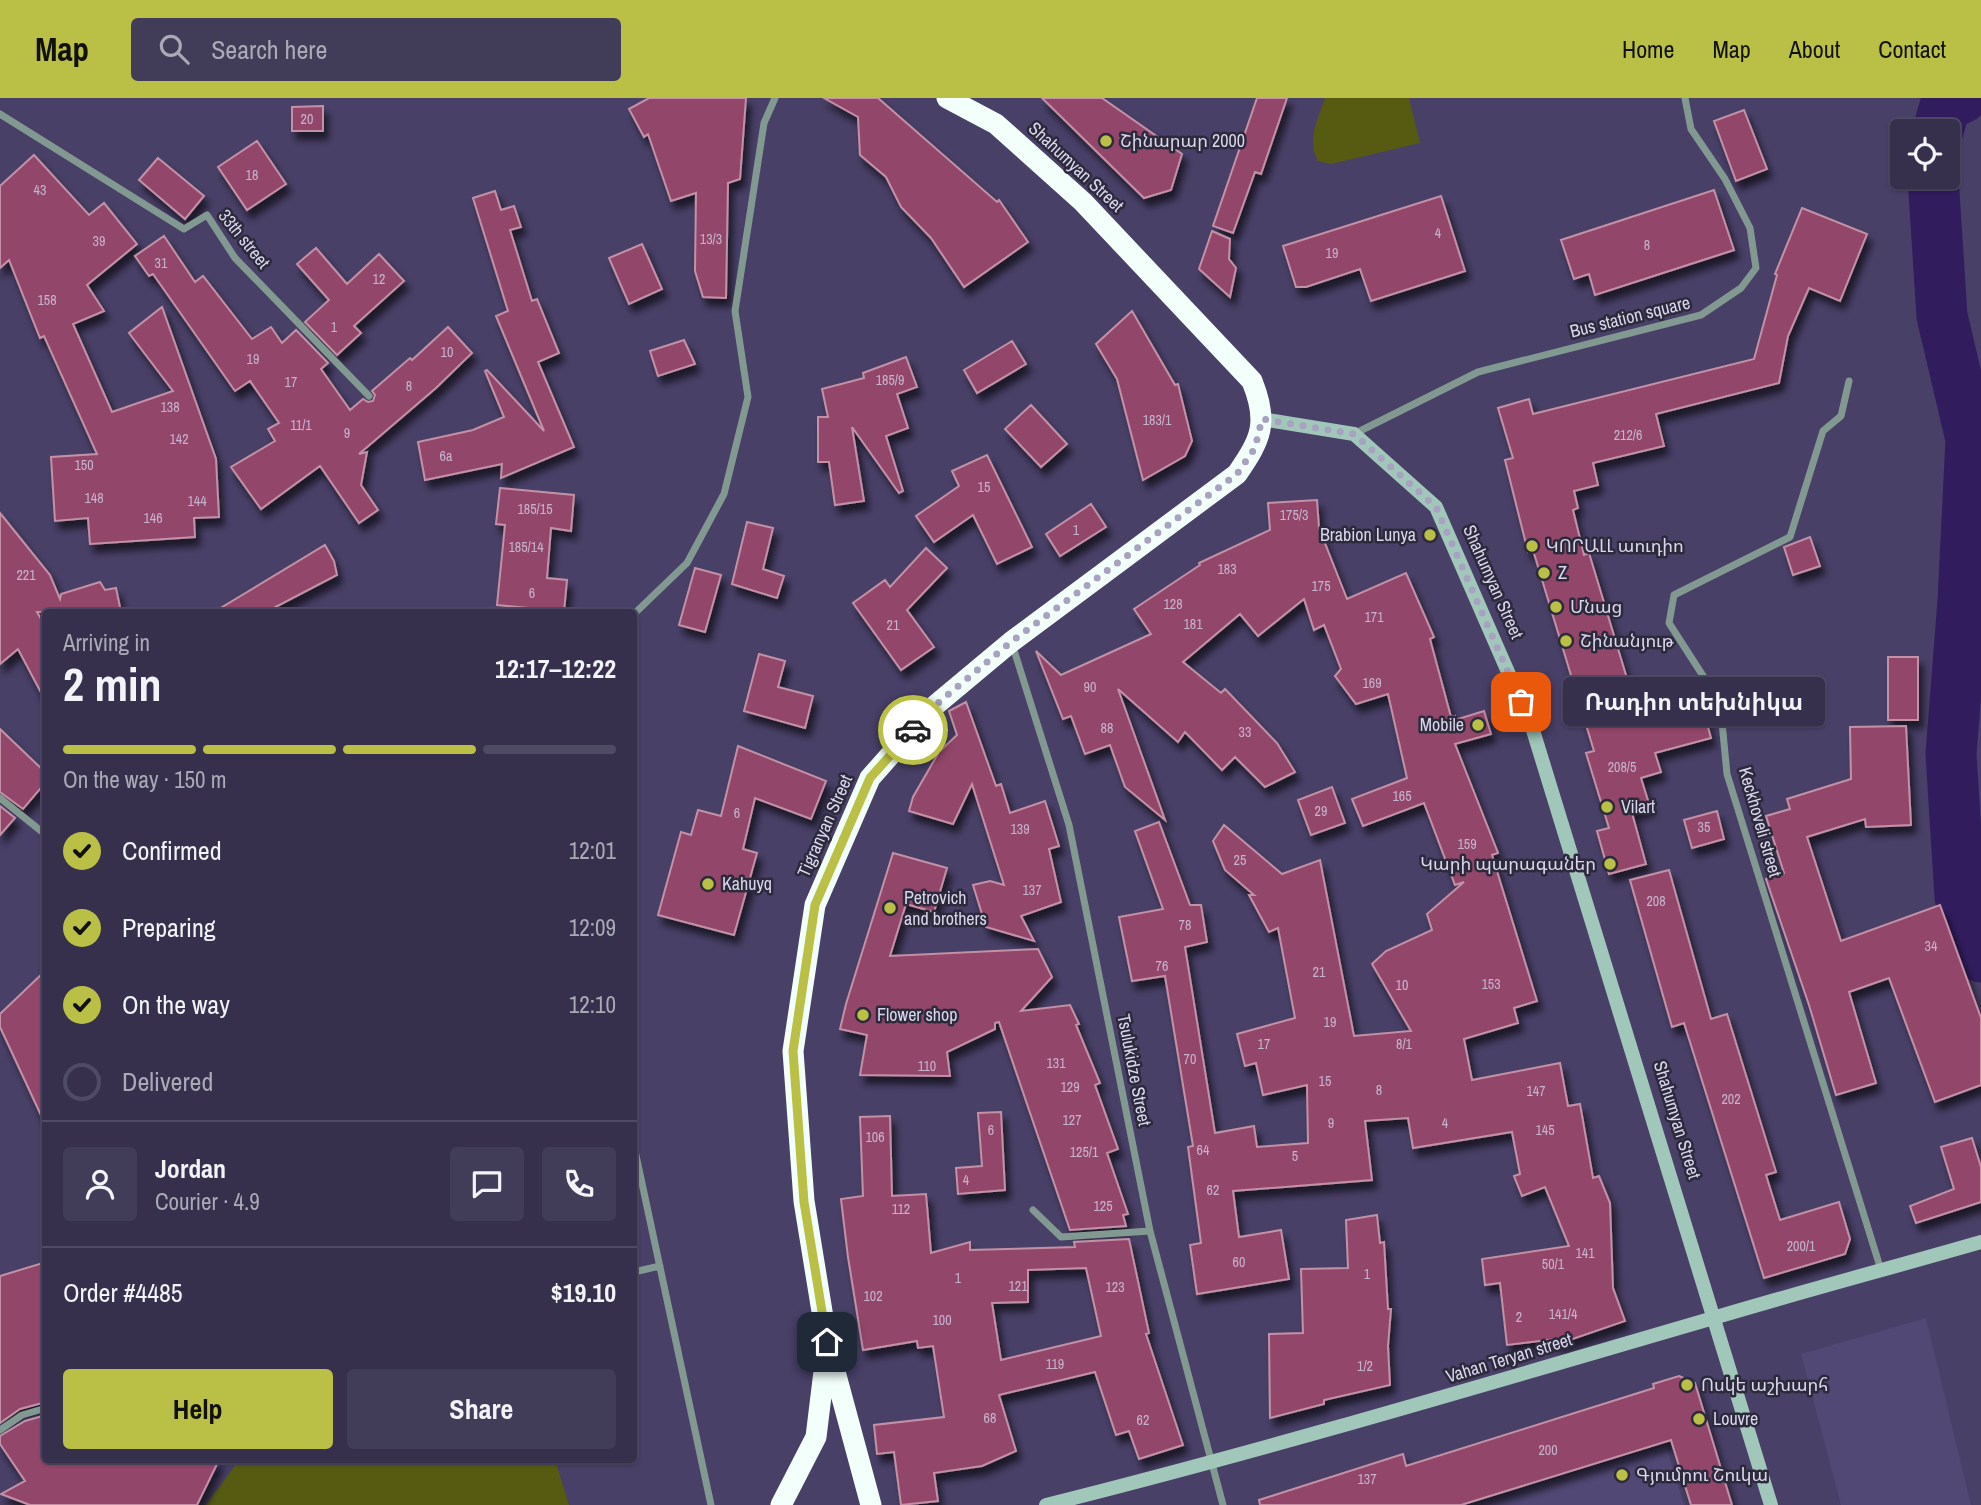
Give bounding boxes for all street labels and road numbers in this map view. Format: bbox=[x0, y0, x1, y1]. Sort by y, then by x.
street label: Shahumyan Street bbox=[1023, 116, 1130, 217]
street label: 33th street bbox=[213, 204, 276, 274]
street label: Bus station square bbox=[1567, 289, 1693, 344]
street label: Shahumyan Street bbox=[1457, 521, 1530, 643]
street label: Keckhoveli street bbox=[1733, 764, 1788, 880]
street label: Tigranyan Street bbox=[791, 771, 858, 881]
street label: Tsulukidze Street bbox=[1111, 1012, 1158, 1128]
street label: Shahumyan Street bbox=[1648, 1058, 1707, 1182]
street label: Vahan Teryan street bbox=[1443, 1326, 1575, 1389]

